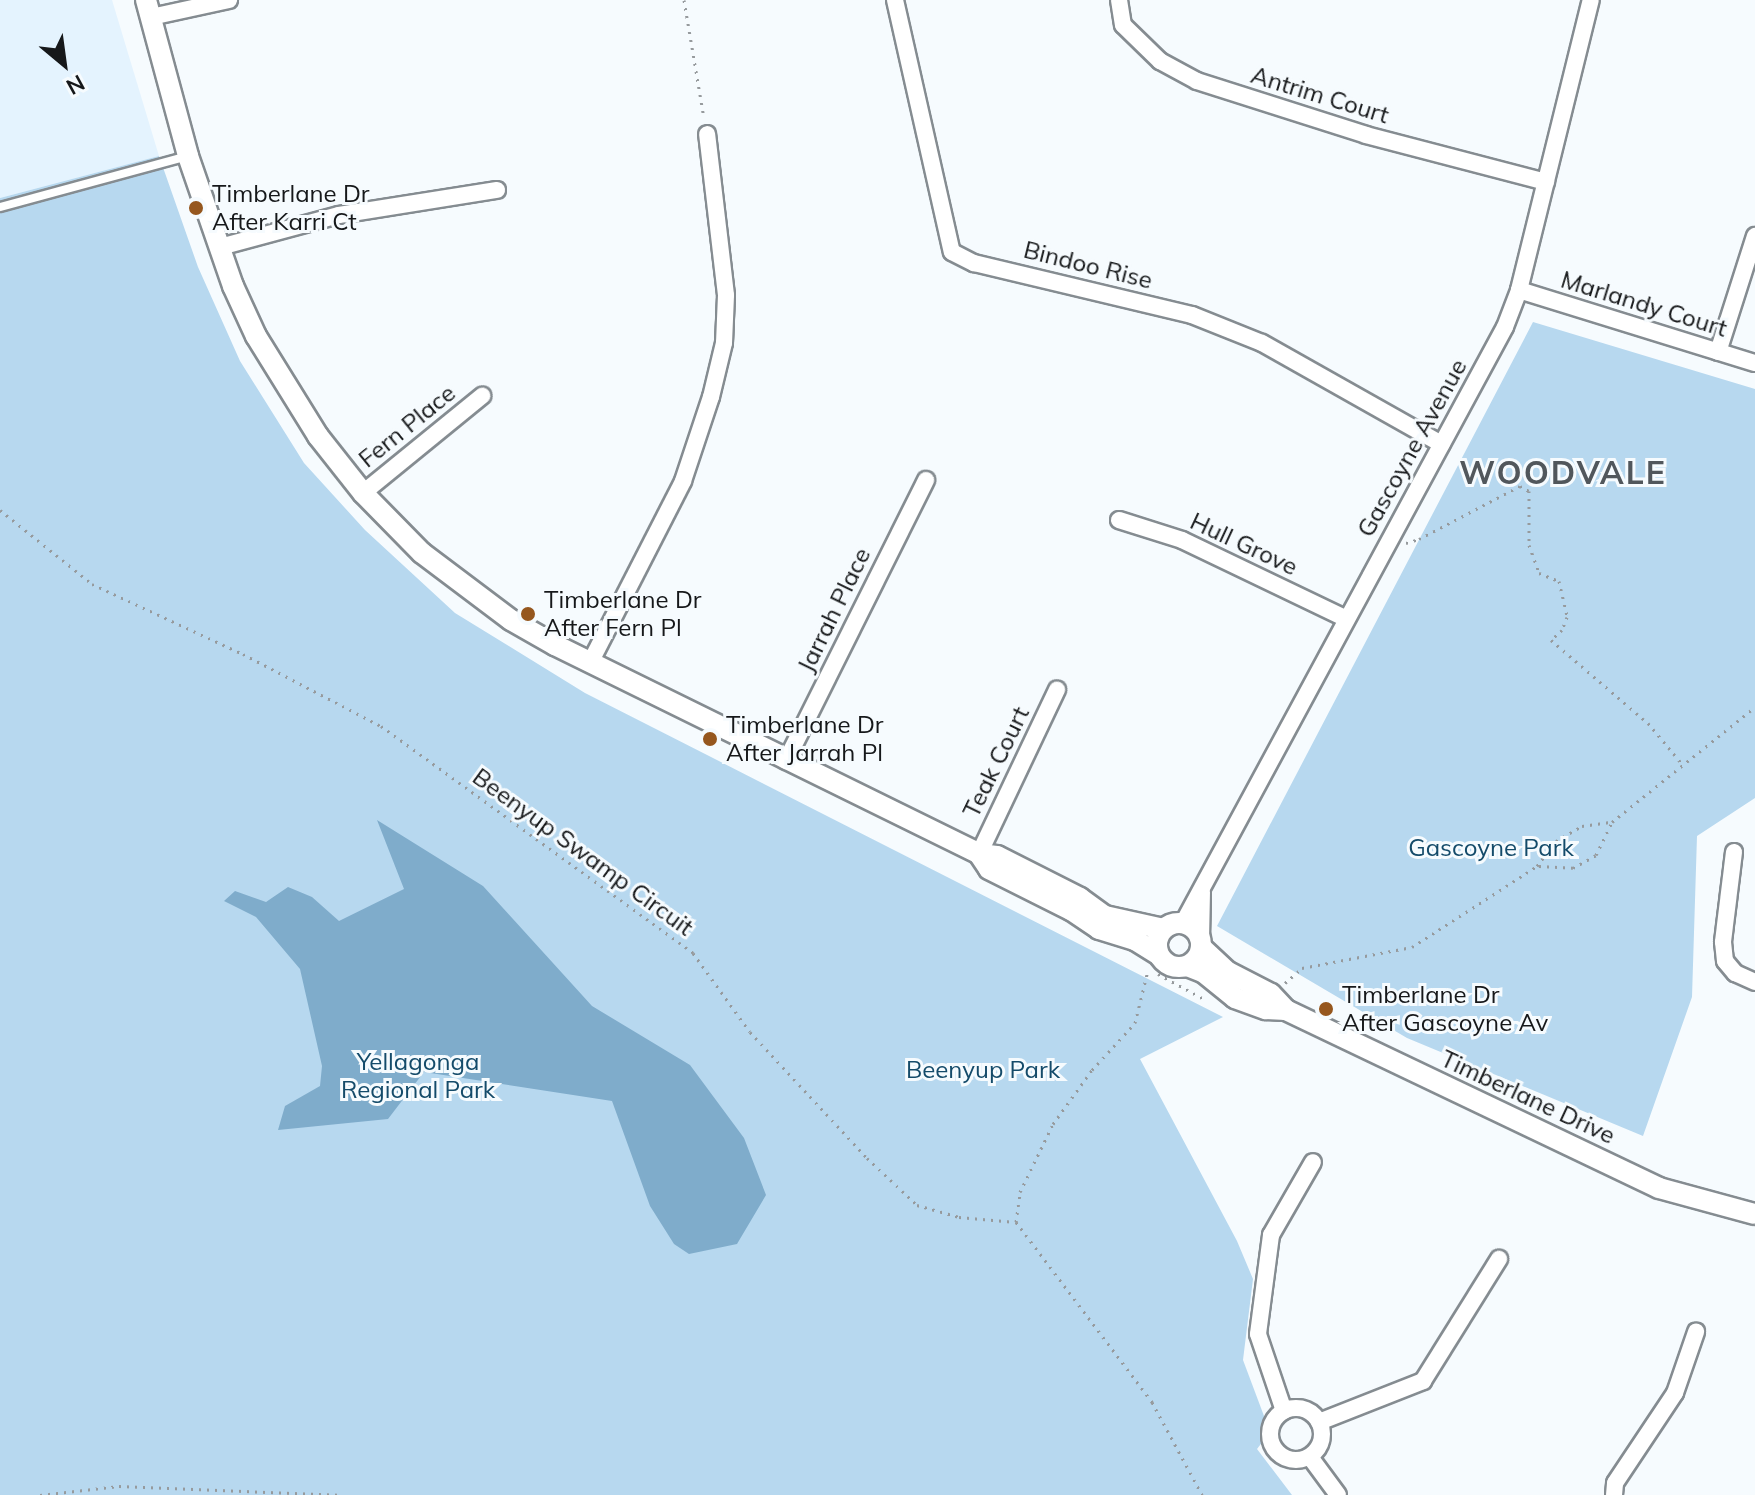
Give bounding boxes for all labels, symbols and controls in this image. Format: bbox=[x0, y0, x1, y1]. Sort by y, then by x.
north arrow bbox=[24, 24, 104, 104]
street label: Antrim Court bbox=[1248, 60, 1392, 130]
text: N bbox=[62, 69, 90, 101]
place label: Timberlane Dr After Karri Ct bbox=[212, 180, 370, 236]
marker: Timberlane Dr After Karri Ct bbox=[187, 199, 205, 217]
street label: Bindoo Rise bbox=[1021, 235, 1155, 295]
street label: Marlandy Court bbox=[1557, 265, 1731, 343]
street label: Gascoyne Avenue bbox=[1351, 354, 1473, 542]
street label: Fern Place bbox=[353, 378, 461, 474]
district label: WOODVALE bbox=[1459, 453, 1667, 491]
street label: Hull Grove bbox=[1186, 507, 1302, 581]
street label: Jarrah Place bbox=[792, 543, 876, 677]
place label: Timberlane Dr After Fern Pl bbox=[544, 586, 702, 642]
marker: Timberlane Dr After Fern Pl bbox=[519, 605, 537, 623]
street label: Teak Court bbox=[957, 702, 1035, 822]
place label: Timberlane Dr After Jarrah Pl bbox=[726, 711, 884, 767]
marker: Timberlane Dr After Jarrah Pl bbox=[701, 730, 719, 748]
street label: Beenyup Swamp Circuit bbox=[467, 762, 699, 942]
park label: Gascoyne Park bbox=[1408, 834, 1574, 862]
place label: Timberlane Dr After Gascoyne Av bbox=[1342, 981, 1548, 1037]
marker: Timberlane Dr After Gascoyne Av bbox=[1317, 1000, 1335, 1018]
street label: Timberlane Drive bbox=[1436, 1044, 1620, 1150]
park label: Yellagonga Regional Park bbox=[341, 1048, 495, 1104]
park label: Beenyup Park bbox=[906, 1056, 1060, 1084]

